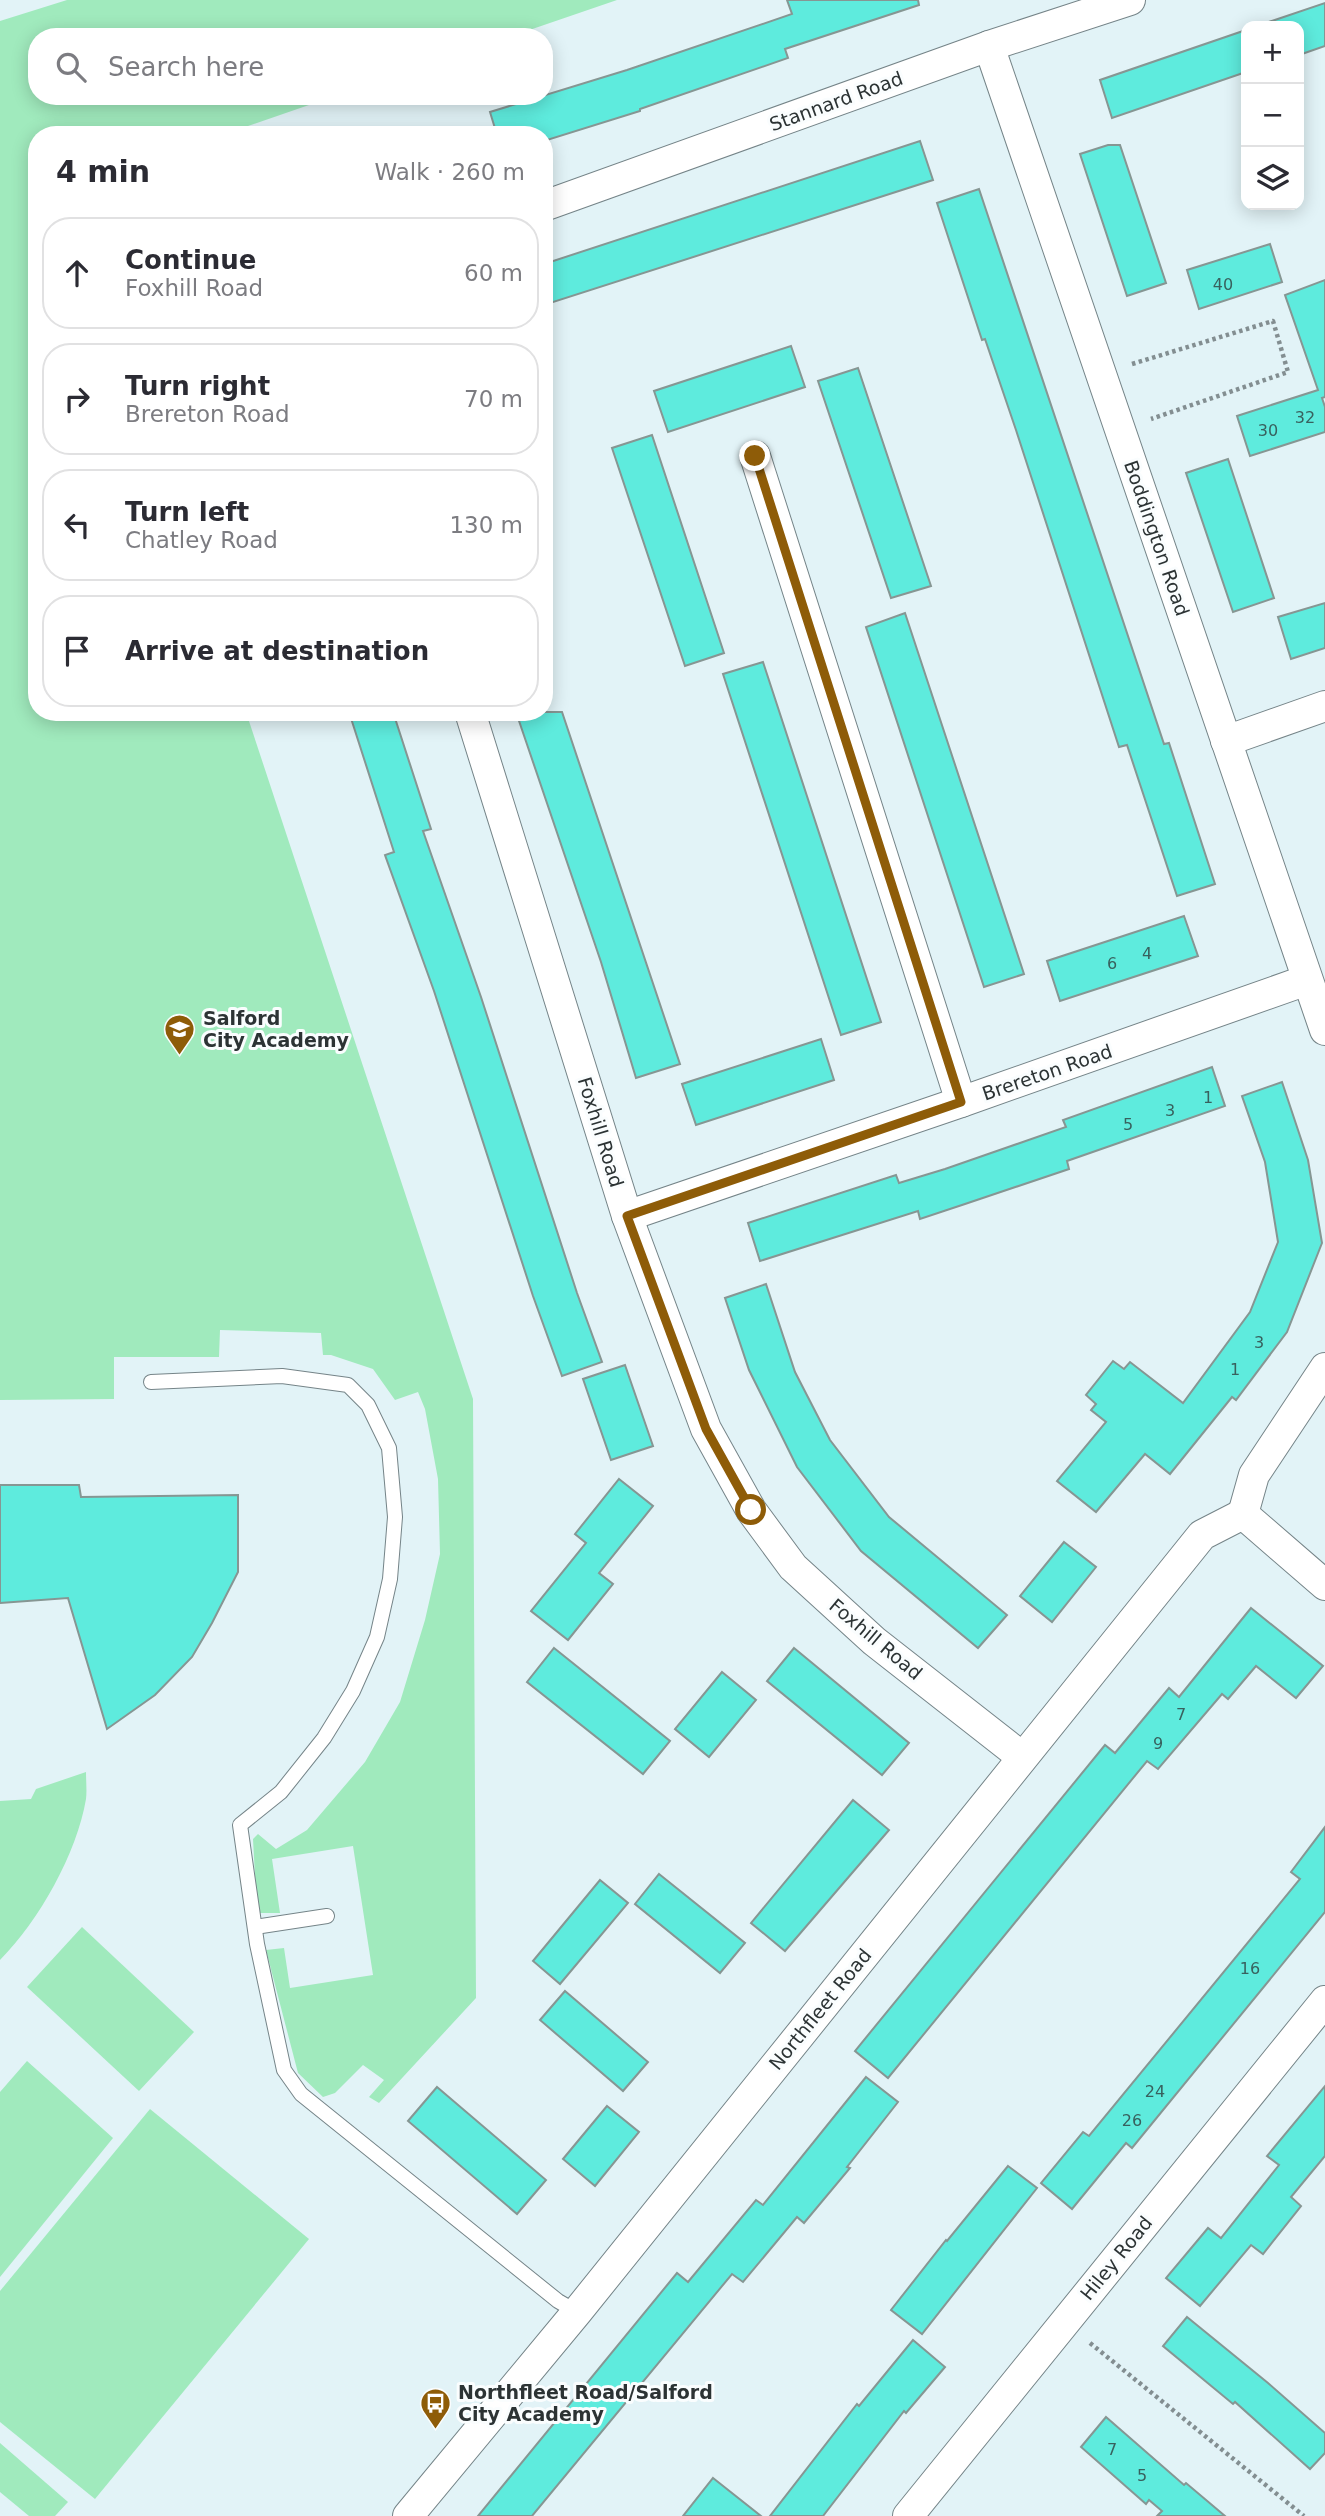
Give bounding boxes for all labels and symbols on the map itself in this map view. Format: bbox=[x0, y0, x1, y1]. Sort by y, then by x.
street label: Stannard Road bbox=[766, 67, 906, 135]
house number: 40 bbox=[1213, 275, 1233, 294]
house number: 32 bbox=[1295, 408, 1315, 427]
house number: 30 bbox=[1258, 421, 1278, 440]
route end bbox=[739, 440, 770, 471]
street label: Boddington Road bbox=[1120, 457, 1194, 619]
house number: 4 bbox=[1142, 944, 1152, 963]
house number: 6 bbox=[1107, 954, 1117, 973]
place label: Salford City Academy bbox=[203, 1007, 350, 1051]
school or university icon: Salford City Academy bbox=[163, 1012, 197, 1056]
street label: Brereton Road bbox=[979, 1039, 1115, 1105]
street label: Foxhill Road bbox=[574, 1074, 628, 1190]
house number: 1 bbox=[1203, 1088, 1213, 1107]
house number: 3 bbox=[1165, 1101, 1175, 1120]
house number: 5 bbox=[1123, 1115, 1133, 1134]
house number: 3 bbox=[1254, 1333, 1264, 1352]
house number: 1 bbox=[1230, 1360, 1240, 1379]
route start bbox=[735, 1494, 766, 1525]
street label: Foxhill Road bbox=[825, 1594, 927, 1684]
house number: 7 bbox=[1176, 1705, 1186, 1724]
house number: 9 bbox=[1153, 1734, 1163, 1753]
street label: Northfleet Road bbox=[764, 1944, 876, 2074]
house number: 16 bbox=[1240, 1959, 1260, 1978]
house number: 24 bbox=[1145, 2082, 1165, 2101]
house number: 26 bbox=[1122, 2111, 1142, 2130]
street label: Hiley Road bbox=[1076, 2212, 1156, 2304]
place label: Northfleet Road/Salford City Academy bbox=[458, 2381, 713, 2425]
bus stop icon: Northfleet Road/Salford City Academy bbox=[418, 2386, 452, 2430]
house number: 7 bbox=[1107, 2440, 1117, 2459]
house number: 5 bbox=[1137, 2466, 1147, 2485]

